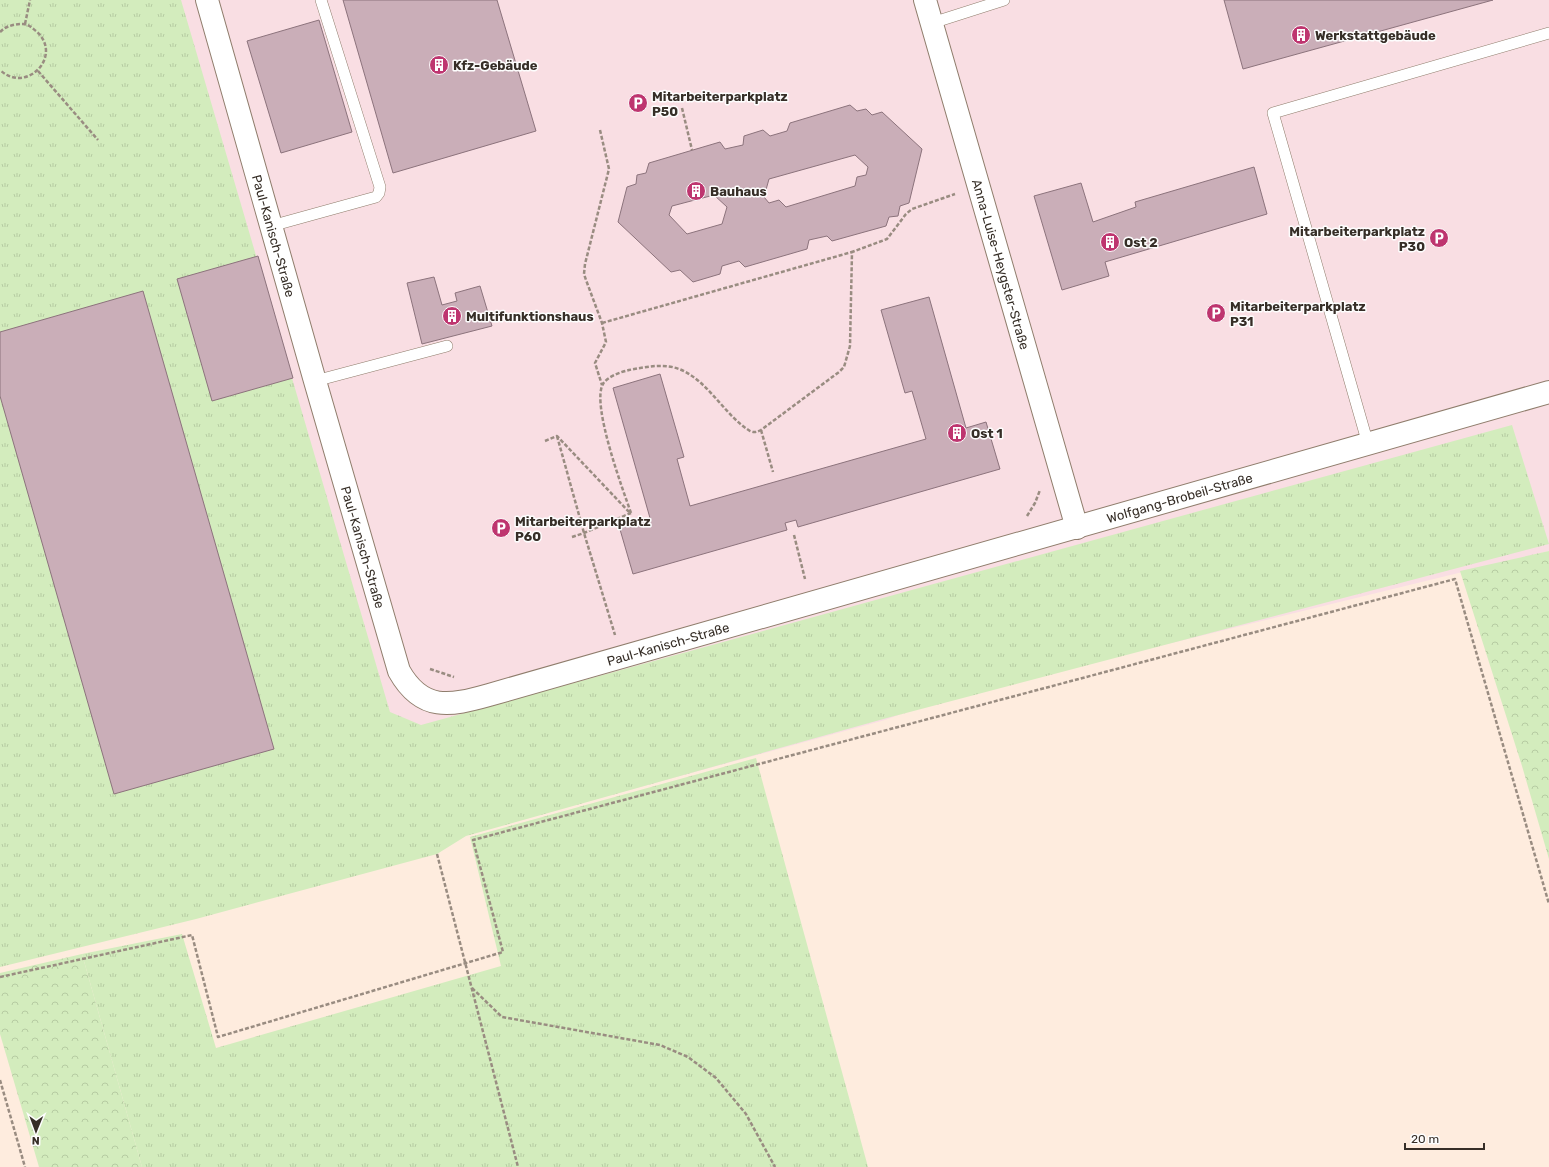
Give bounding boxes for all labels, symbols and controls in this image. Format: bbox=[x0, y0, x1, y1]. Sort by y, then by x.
building icon: Werkstattgebäude bbox=[1290, 24, 1312, 46]
place label: Werkstattgebäude bbox=[1315, 28, 1436, 43]
building icon: Kfz-Gebäude bbox=[428, 54, 450, 76]
place label: Kfz-Gebäude bbox=[453, 58, 538, 73]
place label: Mitarbeiterparkplatz P50 bbox=[652, 89, 788, 119]
parking icon: Mitarbeiterparkplatz P50 bbox=[627, 92, 649, 114]
street label: Paul-Kanisch-Straße bbox=[249, 173, 298, 299]
street label: Anna-Luise-Heygster-Straße bbox=[969, 177, 1032, 351]
building icon: Bauhaus bbox=[685, 180, 707, 202]
place label: Bauhaus bbox=[710, 184, 767, 199]
place label: Mitarbeiterparkplatz P30 bbox=[1289, 224, 1425, 254]
parking icon: Mitarbeiterparkplatz P30 bbox=[1428, 227, 1450, 249]
building icon: Ost 2 bbox=[1099, 231, 1121, 253]
place label: Ost 2 bbox=[1124, 235, 1158, 250]
place label: Mitarbeiterparkplatz P31 bbox=[1230, 299, 1366, 329]
parking icon: Mitarbeiterparkplatz P31 bbox=[1205, 302, 1227, 324]
building icon: Multifunktionshaus bbox=[441, 305, 463, 327]
place label: Multifunktionshaus bbox=[466, 309, 594, 324]
building icon: Ost 1 bbox=[946, 422, 968, 444]
place label: Ost 1 bbox=[971, 426, 1003, 441]
street label: Wolfgang-Brobeil-Straße bbox=[1105, 470, 1254, 526]
street label: Paul-Kanisch-Straße bbox=[338, 484, 387, 610]
place label: Mitarbeiterparkplatz P60 bbox=[515, 514, 651, 544]
parking icon: Mitarbeiterparkplatz P60 bbox=[490, 517, 512, 539]
street label: Paul-Kanisch-Straße bbox=[605, 620, 731, 669]
north arrow bbox=[16, 1111, 56, 1151]
scale bar bbox=[1405, 1125, 1484, 1151]
text: 20 m bbox=[1411, 1132, 1439, 1146]
text: N bbox=[32, 1134, 40, 1147]

